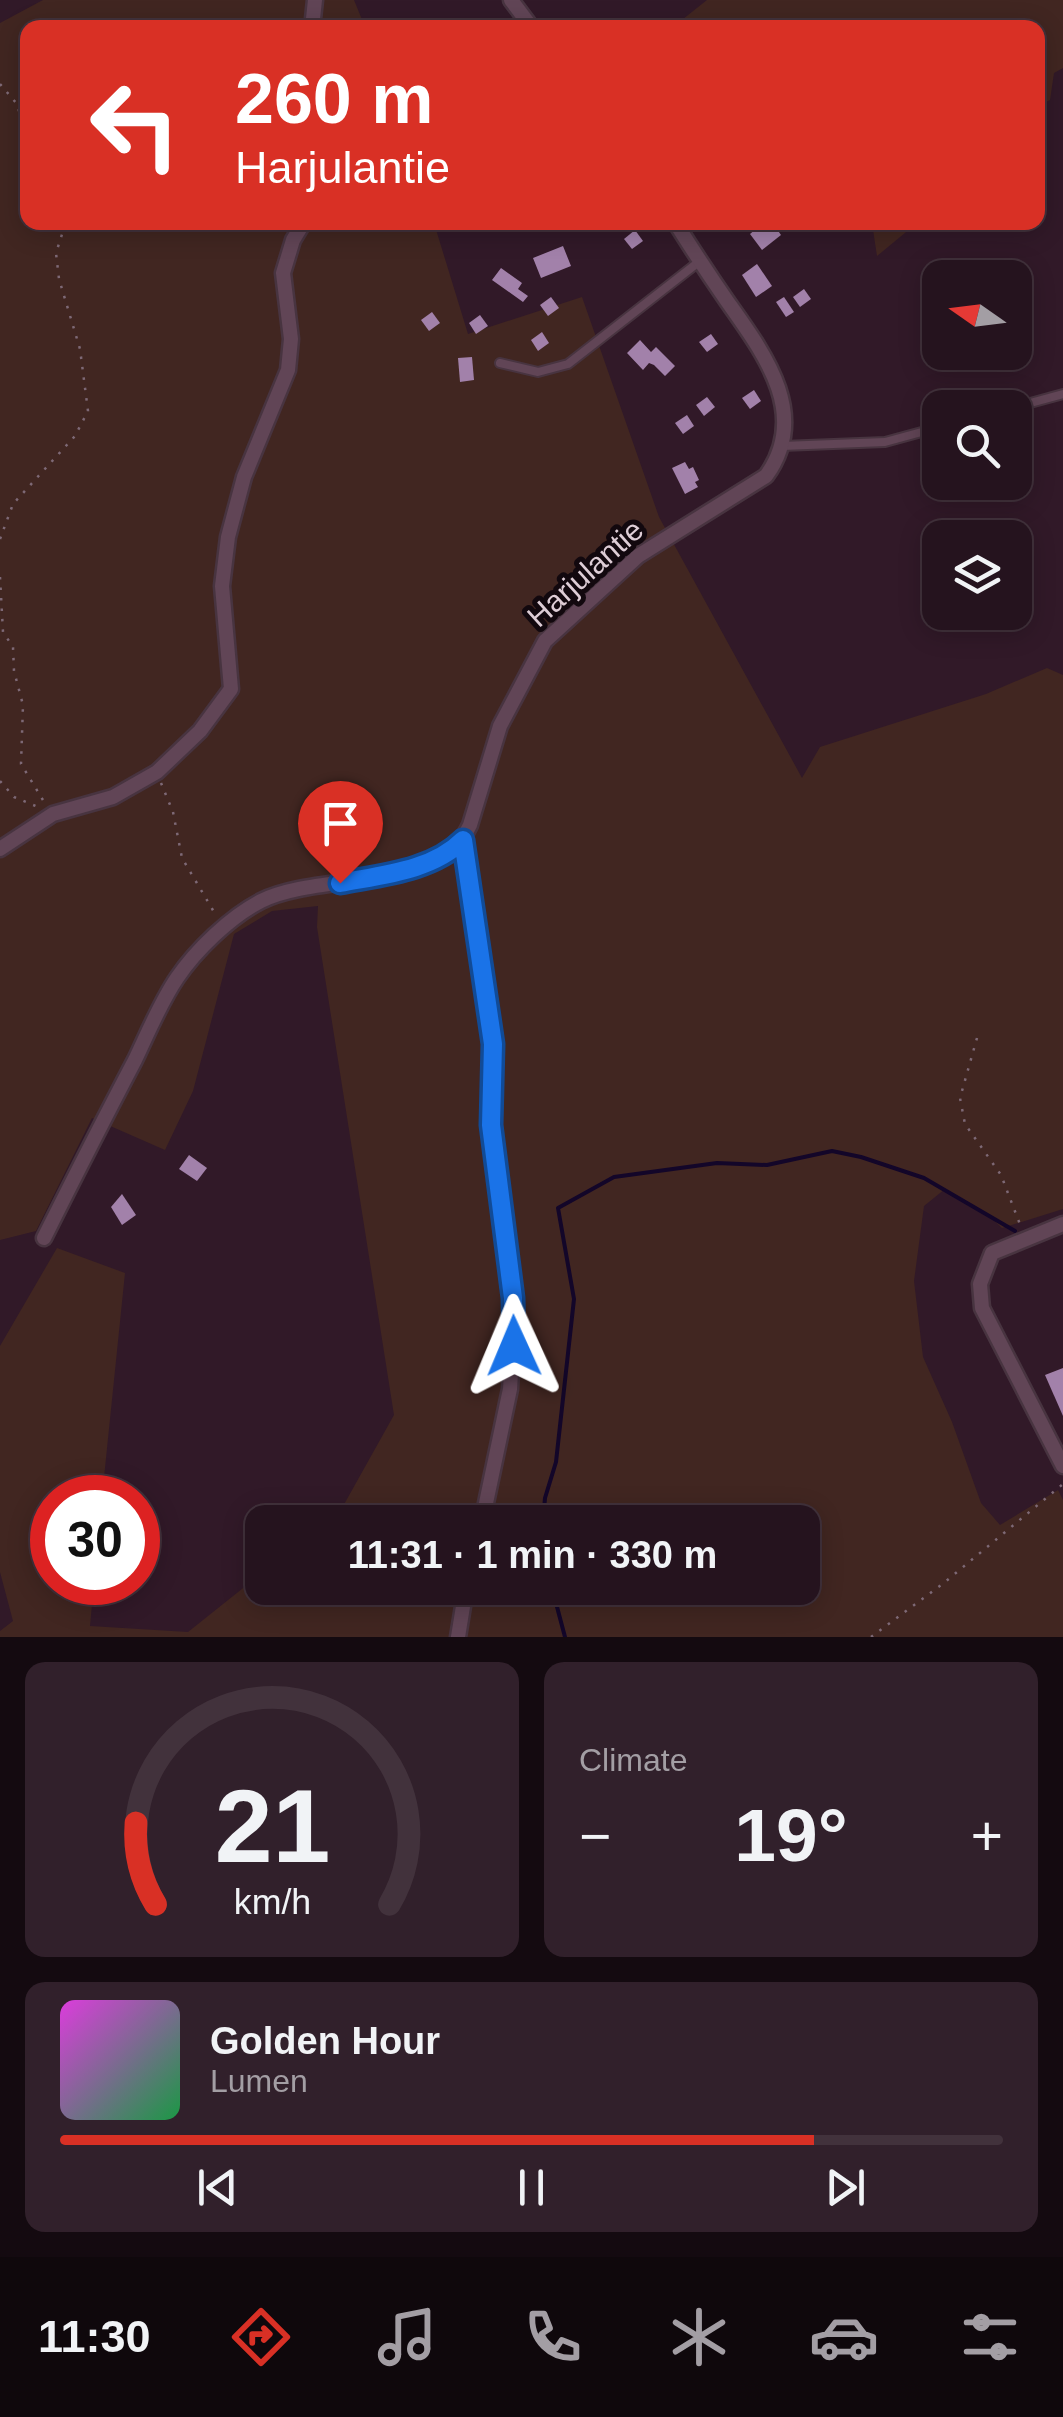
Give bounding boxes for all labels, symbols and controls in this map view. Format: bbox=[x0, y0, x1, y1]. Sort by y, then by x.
icon: left bbox=[70, 60, 200, 190]
text: 260 m bbox=[235, 60, 433, 138]
text: Harjulantie bbox=[235, 142, 450, 193]
north arrow bbox=[922, 260, 1032, 370]
map controls bbox=[922, 260, 1032, 630]
button: search bbox=[922, 390, 1032, 500]
street label: Harjulantie bbox=[521, 513, 649, 633]
button: layers bbox=[922, 520, 1032, 630]
pin bbox=[298, 781, 383, 884]
icon: arrive bbox=[313, 796, 368, 851]
position arrow bbox=[462, 1294, 566, 1398]
speed limit sign: 30 bbox=[30, 1475, 160, 1605]
text: 11:31 · 1 min · 330 m bbox=[348, 1534, 717, 1576]
text: Climate bbox=[579, 1742, 687, 1778]
text: 21 bbox=[214, 1768, 330, 1884]
text: 19° bbox=[734, 1793, 848, 1877]
text: − bbox=[579, 1805, 611, 1867]
text: + bbox=[971, 1805, 1003, 1867]
text: km/h bbox=[233, 1882, 311, 1922]
text: Golden Hour bbox=[210, 2020, 440, 2062]
text: Lumen bbox=[210, 2063, 308, 2099]
icon: previous bbox=[190, 2160, 245, 2215]
icon: pause bbox=[504, 2160, 559, 2215]
icon: next bbox=[818, 2160, 873, 2215]
icon: directions bbox=[226, 2302, 296, 2372]
icon: music bbox=[372, 2302, 442, 2372]
icon: phone bbox=[518, 2302, 588, 2372]
icon: climate bbox=[664, 2302, 734, 2372]
icon: car bbox=[809, 2302, 879, 2372]
icon: filters bbox=[955, 2302, 1025, 2372]
text: 11:30 bbox=[38, 2311, 151, 2362]

